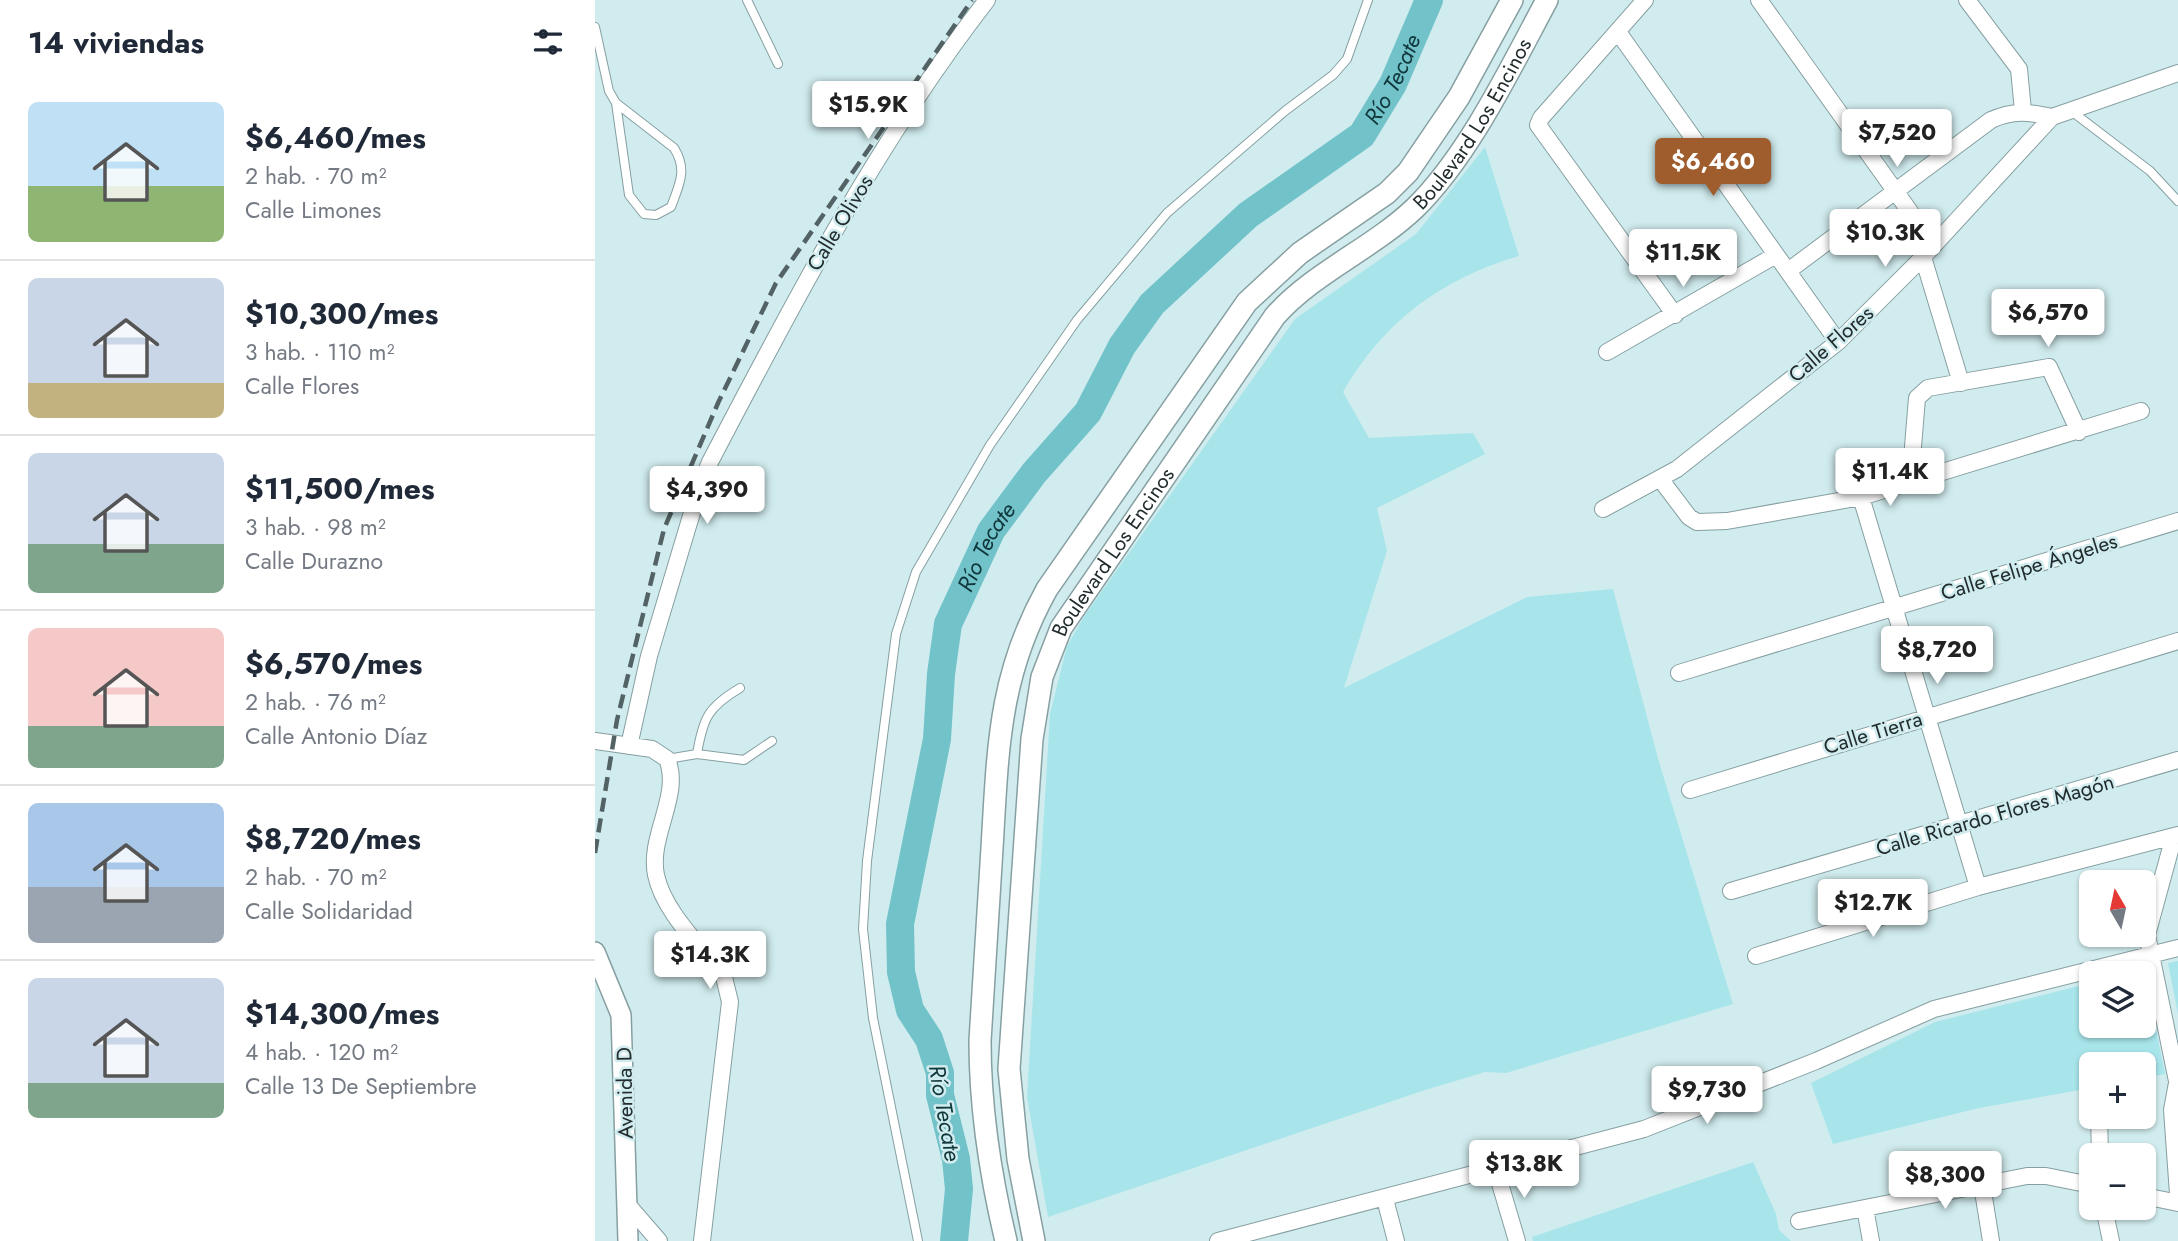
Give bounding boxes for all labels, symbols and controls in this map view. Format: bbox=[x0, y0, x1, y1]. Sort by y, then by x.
text: 14 viviendas bbox=[28, 21, 204, 64]
icon: filters bbox=[529, 23, 567, 61]
water label: Río Tecate bbox=[1355, 28, 1430, 131]
street label: Boulevard Los Encinos bbox=[1406, 33, 1539, 217]
pin: $15.9K bbox=[811, 82, 925, 141]
text: $15.9K bbox=[828, 87, 908, 121]
pin: $7,520 bbox=[1840, 110, 1954, 169]
text: $7,520 bbox=[1858, 115, 1936, 149]
text: $6,460/mes bbox=[245, 116, 426, 159]
icon: home bbox=[84, 130, 168, 214]
pin: $6,460 bbox=[1656, 138, 1770, 198]
text: $6,460 bbox=[1671, 144, 1755, 178]
text: 2 hab. · 70 m² bbox=[245, 159, 386, 193]
street label: Calle Olivos bbox=[800, 169, 880, 277]
text: Calle Limones bbox=[245, 193, 381, 227]
pin: $10.3K bbox=[1828, 210, 1942, 269]
text: $10.3K bbox=[1845, 215, 1925, 249]
pin: $11.5K bbox=[1626, 230, 1740, 289]
text: $11.5K bbox=[1645, 235, 1721, 269]
pin: $6,570 bbox=[1991, 290, 2105, 349]
text: $10,300/mes bbox=[245, 292, 438, 335]
text: $6,570 bbox=[2007, 295, 2089, 329]
street label: Calle Flores bbox=[1782, 298, 1880, 390]
icon: home bbox=[84, 306, 168, 390]
text: 3 hab. · 110 m² bbox=[245, 335, 394, 369]
text: Calle Flores bbox=[245, 369, 359, 403]
pin: $11.4K bbox=[1833, 448, 1947, 508]
text: $11.4K bbox=[1851, 454, 1929, 488]
street label: Boulevard Los Encinos bbox=[1044, 462, 1182, 641]
pin: $4,390 bbox=[650, 466, 764, 526]
text: $11,500/mes bbox=[245, 467, 435, 510]
text: $4,390 bbox=[666, 472, 748, 506]
icon: home bbox=[84, 481, 168, 565]
water label: Río Tecate bbox=[948, 495, 1024, 597]
text: 3 hab. · 98 m² bbox=[245, 510, 386, 544]
street label: Calle Felipe Ángeles bbox=[1937, 526, 2121, 608]
text: Calle Durazno bbox=[245, 544, 383, 578]
pin: $8,720 bbox=[1880, 626, 1994, 686]
text: $8,720 bbox=[1897, 632, 1977, 666]
text: $6,570/mes bbox=[245, 642, 422, 685]
icon: home bbox=[84, 656, 168, 740]
text: 2 hab. · 76 m² bbox=[245, 685, 386, 719]
street label: Calle Tierra bbox=[1820, 704, 1926, 762]
text: Calle Antonio Díaz bbox=[245, 719, 427, 753]
street label: Calle Ricardo Flores Magón bbox=[1872, 767, 2118, 863]
text: $8,720/mes bbox=[245, 817, 421, 860]
icon: home bbox=[84, 831, 168, 915]
text: 2 hab. · 70 m² bbox=[245, 860, 386, 894]
north arrow bbox=[2079, 870, 2156, 947]
map controls bbox=[2079, 870, 2156, 1220]
pin: $12.7K bbox=[1816, 880, 1930, 939]
text: $12.7K bbox=[1834, 885, 1912, 919]
text: Calle Solidaridad bbox=[245, 894, 413, 928]
pin: $14.3K bbox=[653, 932, 767, 991]
text: $14.3K bbox=[670, 937, 750, 971]
button: layers bbox=[2079, 961, 2156, 1038]
text: $14,300/mes bbox=[245, 992, 440, 1035]
icon: home bbox=[84, 1006, 168, 1090]
text: 4 hab. · 120 m² bbox=[245, 1035, 398, 1069]
street label: Avenida D bbox=[609, 1047, 641, 1139]
button: + bbox=[2079, 1052, 2156, 1129]
water label: Río Tecate bbox=[920, 1062, 970, 1164]
pin: $9,730 bbox=[1650, 1066, 1764, 1126]
text: Calle 13 De Septiembre bbox=[245, 1069, 477, 1103]
text: $9,730 bbox=[1668, 1072, 1746, 1106]
pin: $13.8K bbox=[1467, 1140, 1581, 1200]
button: − bbox=[2079, 1143, 2156, 1220]
text: $13.8K bbox=[1485, 1146, 1563, 1180]
pin: $8,300 bbox=[1888, 1152, 2002, 1211]
text: $8,300 bbox=[1905, 1157, 1985, 1191]

